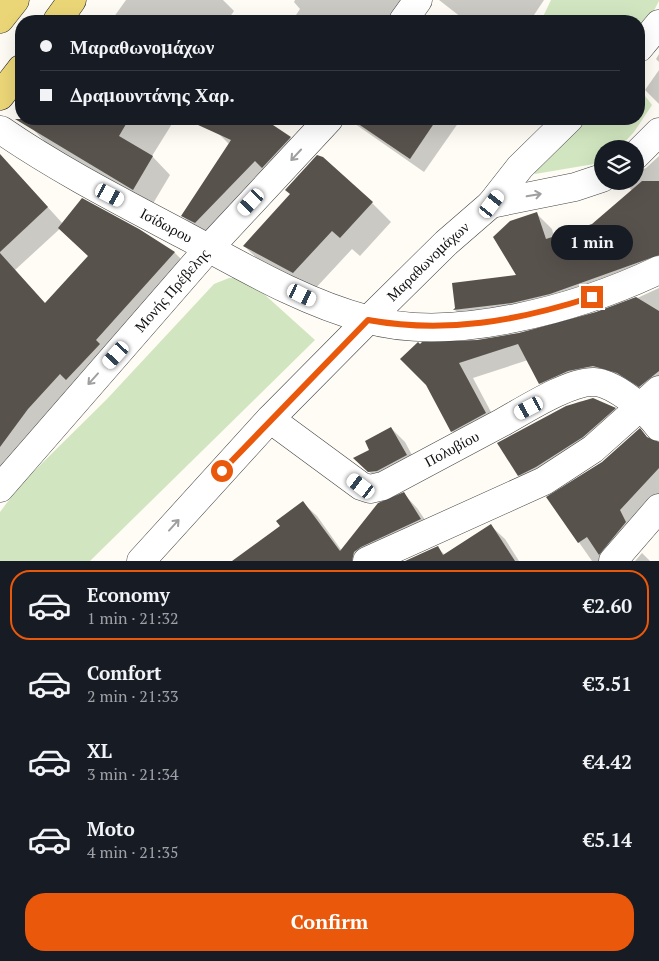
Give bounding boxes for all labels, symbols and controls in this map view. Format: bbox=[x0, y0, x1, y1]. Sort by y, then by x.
text: Μαραθωνομάχων bbox=[70, 34, 214, 59]
text: Δραμουντάνης Χαρ. bbox=[70, 82, 235, 107]
map controls bbox=[594, 140, 644, 190]
button: layers bbox=[594, 140, 644, 190]
one-way arrow bbox=[290, 148, 302, 161]
car bbox=[93, 181, 126, 209]
car bbox=[235, 186, 266, 218]
car bbox=[476, 188, 507, 220]
one-way arrow bbox=[525, 190, 541, 200]
street label: Ισίδωρου bbox=[137, 203, 196, 247]
street label: Μαραθωνομάχων bbox=[382, 216, 473, 305]
callout: 1 min bbox=[551, 224, 633, 260]
text: 1 min bbox=[570, 231, 614, 253]
street label: Μονής Πρέβελης bbox=[129, 244, 213, 336]
car bbox=[285, 282, 318, 308]
route end bbox=[581, 286, 603, 308]
car bbox=[100, 339, 131, 371]
one-way arrow bbox=[88, 373, 99, 386]
car bbox=[512, 394, 545, 422]
street label: Πολυβίου bbox=[420, 425, 482, 471]
route start bbox=[211, 460, 233, 482]
car bbox=[344, 471, 377, 501]
one-way arrow bbox=[168, 518, 180, 531]
text: Economy bbox=[87, 582, 170, 607]
icon: car bbox=[27, 583, 72, 628]
text: €2.60 bbox=[583, 593, 632, 618]
text: 1 min · 21:32 bbox=[87, 607, 179, 629]
text: Comfort bbox=[87, 660, 162, 685]
icon: car bbox=[27, 661, 72, 706]
text: €3.51 bbox=[583, 671, 632, 696]
text: 2 min · 21:33 bbox=[87, 685, 179, 707]
text: XL bbox=[87, 738, 112, 763]
icon: car bbox=[27, 739, 72, 784]
text: €4.42 bbox=[583, 749, 632, 774]
text: 3 min · 21:34 bbox=[87, 763, 179, 785]
text: Moto bbox=[87, 816, 135, 841]
icon: car bbox=[27, 817, 72, 862]
text: €5.14 bbox=[583, 827, 632, 852]
text: 4 min · 21:35 bbox=[87, 841, 179, 863]
button: Confirm bbox=[25, 893, 634, 951]

